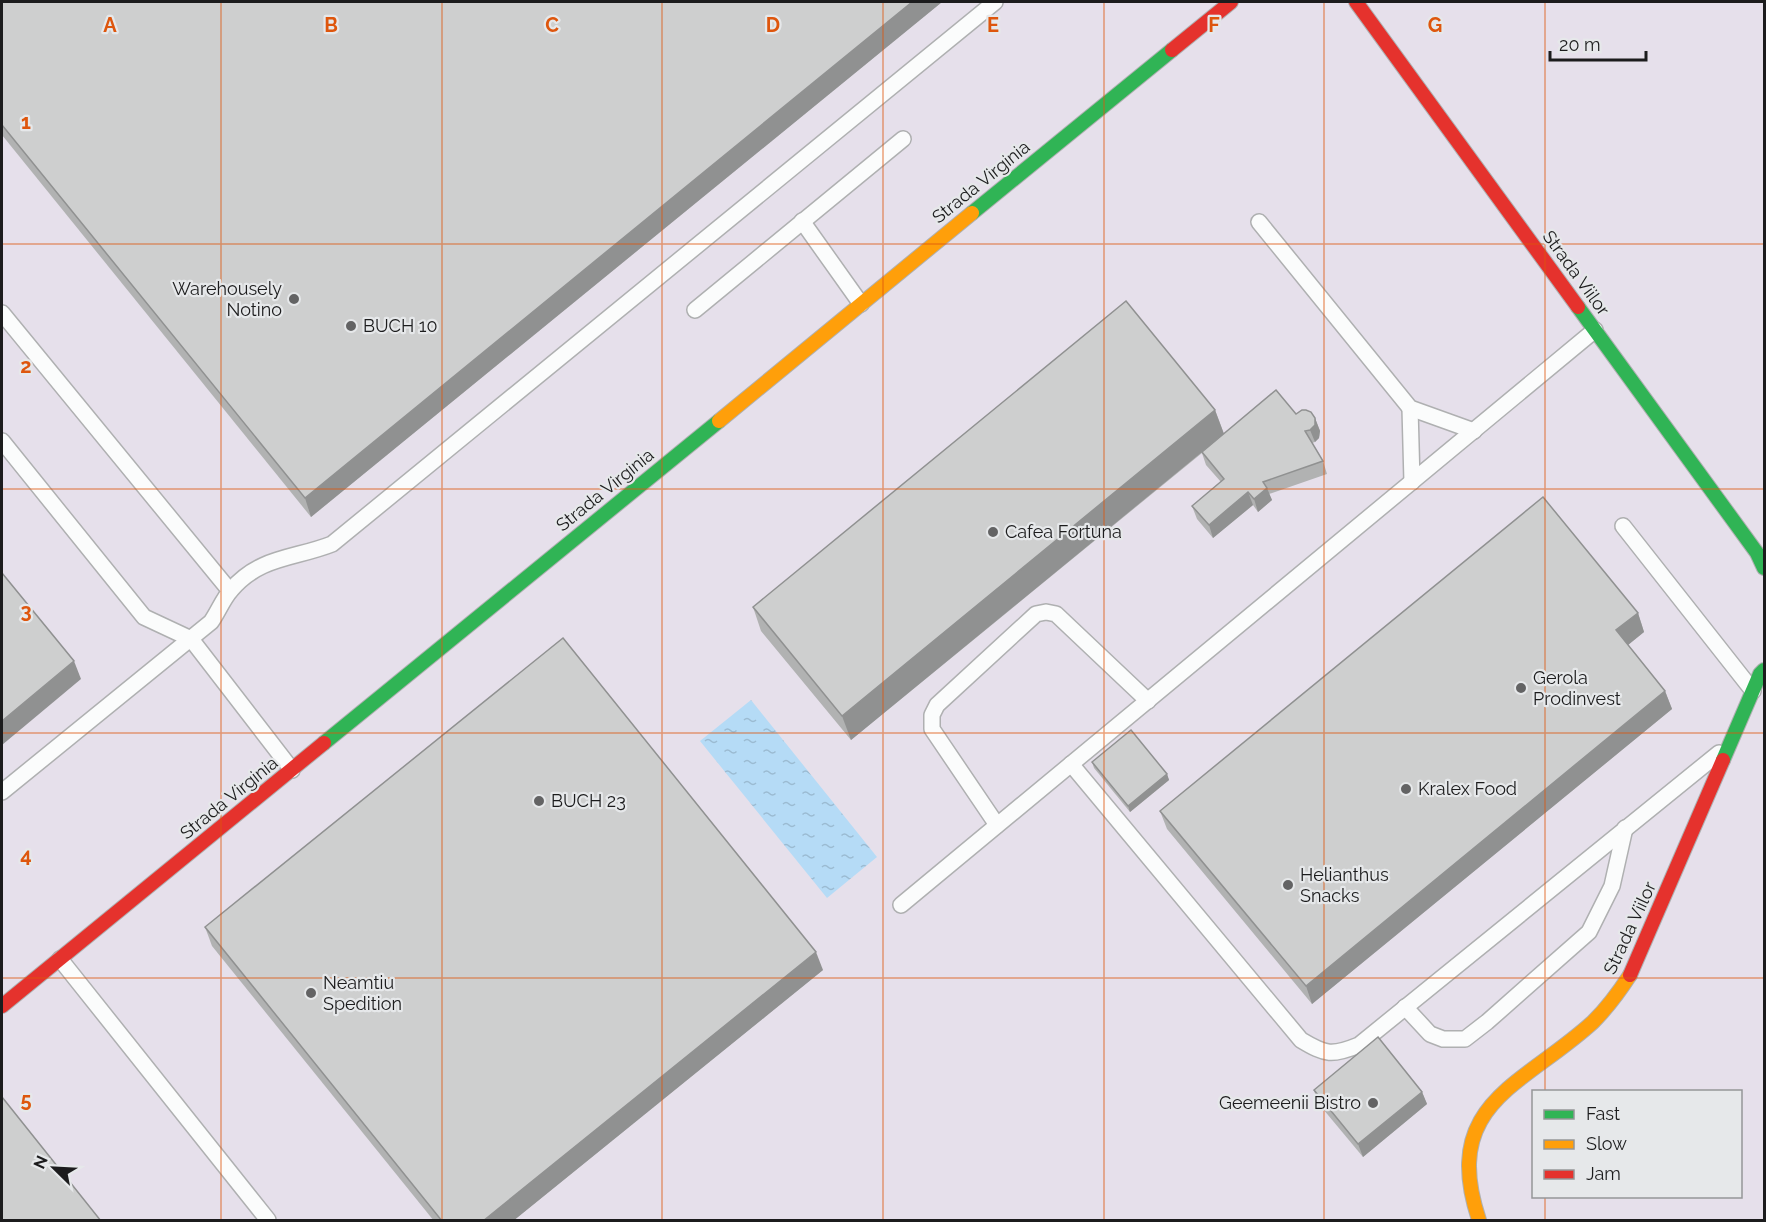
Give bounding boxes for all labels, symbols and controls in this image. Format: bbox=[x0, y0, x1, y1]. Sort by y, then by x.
text: A bbox=[103, 13, 117, 37]
text: B bbox=[324, 13, 338, 37]
text: C bbox=[545, 13, 559, 37]
text: D bbox=[766, 13, 780, 37]
text: E bbox=[987, 13, 999, 37]
text: F bbox=[1208, 13, 1220, 37]
text: G bbox=[1428, 13, 1442, 37]
scale bar bbox=[1550, 24, 1646, 62]
text: 20 m bbox=[1559, 34, 1601, 55]
text: 1 bbox=[21, 110, 31, 134]
street label: Strada Virginia bbox=[928, 136, 1034, 227]
street label: Strada Viilor bbox=[1539, 226, 1615, 320]
place label: Warehousely Notino bbox=[172, 278, 282, 320]
marker: Warehousely Notino bbox=[287, 292, 301, 306]
place label: BUCH 10 bbox=[363, 315, 438, 336]
marker: BUCH 10 bbox=[344, 319, 358, 333]
text: 2 bbox=[20, 354, 32, 378]
street label: Strada Virginia bbox=[552, 444, 658, 535]
place label: Cafea Fortuna bbox=[1005, 521, 1122, 542]
marker: Cafea Fortuna bbox=[986, 525, 1000, 539]
text: 3 bbox=[20, 599, 32, 623]
place label: Gerola Prodinvest bbox=[1533, 667, 1621, 709]
marker: Gerola Prodinvest bbox=[1514, 681, 1528, 695]
street label: Strada Virginia bbox=[176, 752, 282, 843]
place label: Kralex Food bbox=[1418, 778, 1517, 799]
marker: Kralex Food bbox=[1399, 782, 1413, 796]
place label: BUCH 23 bbox=[551, 790, 626, 811]
marker: BUCH 23 bbox=[532, 794, 546, 808]
text: 4 bbox=[20, 843, 32, 867]
place label: Helianthus Snacks bbox=[1300, 864, 1389, 906]
street label: Strada Viilor bbox=[1599, 877, 1660, 977]
marker: Helianthus Snacks bbox=[1281, 878, 1295, 892]
place label: Neamtiu Spedition bbox=[323, 972, 402, 1014]
marker: Neamtiu Spedition bbox=[304, 986, 318, 1000]
text: 5 bbox=[20, 1088, 32, 1112]
legend bbox=[1532, 1090, 1742, 1198]
place label: Geemeenii Bistro bbox=[1219, 1092, 1361, 1113]
marker: Geemeenii Bistro bbox=[1366, 1096, 1380, 1110]
text: Fast bbox=[1586, 1103, 1620, 1124]
text: Slow bbox=[1586, 1133, 1627, 1154]
north arrow bbox=[24, 1138, 84, 1198]
text: N bbox=[30, 1153, 52, 1172]
text: Jam bbox=[1586, 1163, 1621, 1184]

